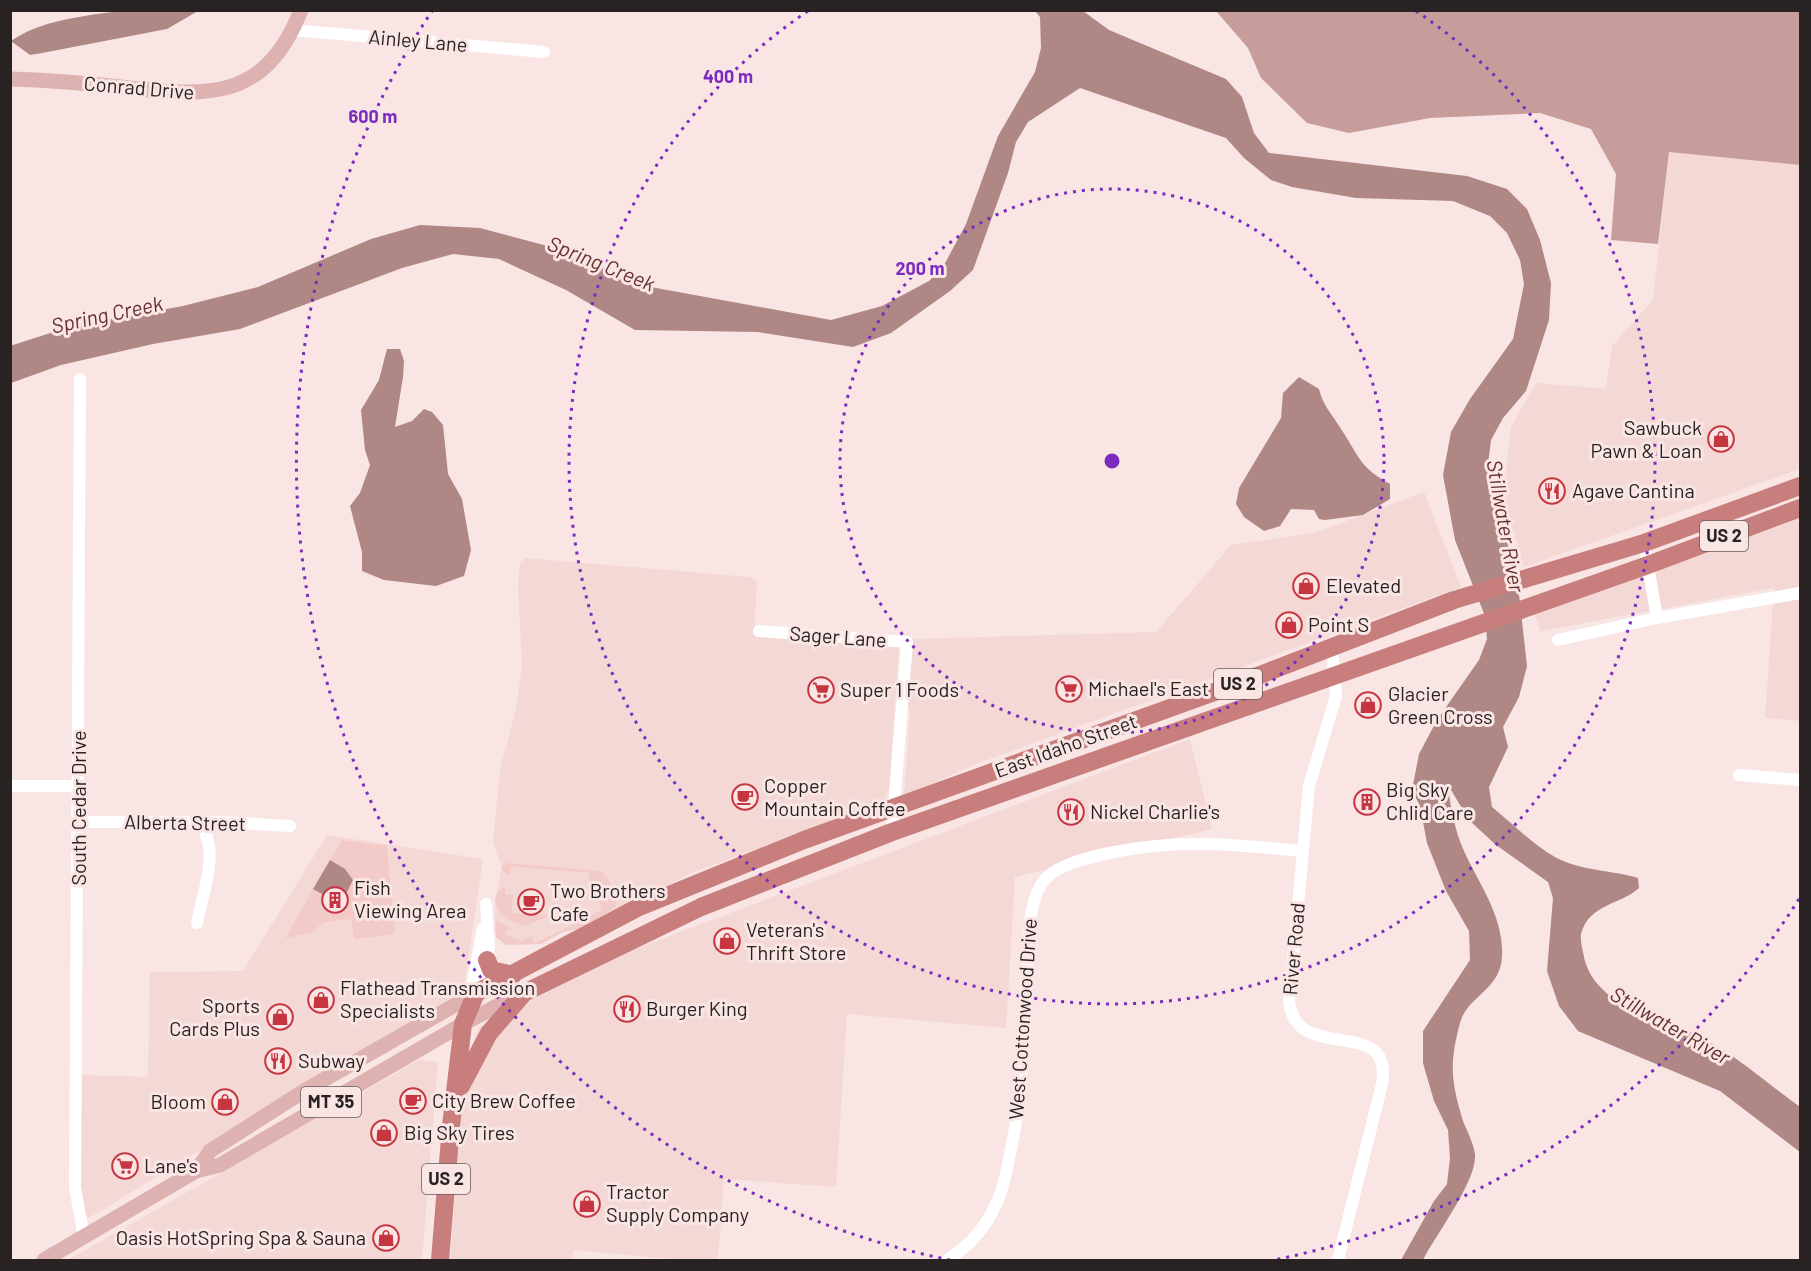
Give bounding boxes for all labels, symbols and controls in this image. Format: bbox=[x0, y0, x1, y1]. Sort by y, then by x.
street label: Ainley Lane bbox=[368, 24, 469, 56]
text: 400 m bbox=[703, 65, 753, 87]
street label: Conrad Drive bbox=[83, 70, 195, 104]
text: 600 m bbox=[349, 105, 397, 127]
water label: Spring Creek bbox=[544, 230, 660, 296]
text: 200 m bbox=[895, 257, 945, 279]
water label: Spring Creek bbox=[49, 289, 165, 338]
place label: Sawbuck Pawn & Loan bbox=[1591, 415, 1702, 462]
shop icon: Sawbuck Pawn & Loan bbox=[1706, 424, 1736, 454]
centre of rings bbox=[1102, 451, 1122, 471]
water label: Stillwater River bbox=[1483, 458, 1531, 594]
restaurant icon: Agave Cantina bbox=[1537, 476, 1567, 506]
place label: Agave Cantina bbox=[1572, 478, 1695, 502]
road number: US 2 bbox=[1700, 521, 1748, 551]
shop icon: Elevated bbox=[1291, 571, 1321, 601]
place label: Elevated bbox=[1326, 573, 1401, 597]
shop icon: Point S bbox=[1274, 610, 1304, 640]
place label: Point S bbox=[1308, 612, 1369, 636]
street label: Sager Lane bbox=[789, 621, 887, 651]
road number: US 2 bbox=[1214, 669, 1262, 699]
supermarket icon: Michael's East bbox=[1054, 674, 1084, 704]
supermarket icon: Super 1 Foods bbox=[806, 675, 836, 705]
place label: Michael's East bbox=[1088, 676, 1209, 700]
place label: Super 1 Foods bbox=[840, 677, 959, 701]
place label: Glacier Green Cross bbox=[1388, 681, 1493, 728]
shop icon: Glacier Green Cross bbox=[1353, 690, 1383, 720]
street label: East Idaho Street bbox=[991, 708, 1140, 782]
street label: South Cedar Drive bbox=[66, 730, 90, 886]
place label: Copper Mountain Coffee bbox=[764, 773, 906, 820]
place label: Big Sky Chlid Care bbox=[1386, 777, 1474, 824]
cafe icon: Copper Mountain Coffee bbox=[730, 782, 760, 812]
building icon: Big Sky Chlid Care bbox=[1352, 787, 1382, 817]
restaurant icon: Nickel Charlie's bbox=[1056, 797, 1086, 827]
place label: Nickel Charlie's bbox=[1090, 799, 1220, 823]
street label: Alberta Street bbox=[124, 809, 246, 835]
place label: Fish Viewing Area bbox=[354, 875, 466, 922]
place label: Two Brothers Cafe bbox=[550, 878, 666, 925]
building icon: Fish Viewing Area bbox=[320, 885, 350, 915]
cafe icon: Two Brothers Cafe bbox=[516, 887, 546, 917]
street label: River Road bbox=[1277, 902, 1309, 996]
place label: Veteran's Thrift Store bbox=[746, 917, 846, 964]
street label: West Cottonwood Drive bbox=[1003, 917, 1041, 1121]
shop icon: Veteran's Thrift Store bbox=[712, 926, 742, 956]
place label: Flathead Transmission Specialists bbox=[340, 975, 535, 1022]
water label: Stillwater River bbox=[1607, 980, 1736, 1069]
shop icon: Flathead Transmission Specialists bbox=[306, 985, 336, 1015]
place label: Sports Cards Plus bbox=[169, 993, 260, 1040]
restaurant icon: Burger King bbox=[612, 994, 642, 1024]
place label: Burger King bbox=[646, 996, 747, 1020]
shop icon: Sports Cards Plus bbox=[265, 1002, 295, 1032]
restaurant icon: Subway bbox=[263, 1046, 293, 1076]
place label: Subway bbox=[298, 1048, 365, 1072]
cafe icon: City Brew Coffee bbox=[398, 1086, 428, 1116]
shop icon: Bloom bbox=[210, 1087, 240, 1117]
road number: MT 35 bbox=[301, 1087, 361, 1117]
place label: City Brew Coffee bbox=[432, 1088, 576, 1112]
place label: Bloom bbox=[151, 1089, 206, 1113]
shop icon: Big Sky Tires bbox=[369, 1118, 399, 1148]
place label: Big Sky Tires bbox=[404, 1120, 515, 1144]
supermarket icon: Lane's bbox=[110, 1151, 140, 1181]
place label: Lane's bbox=[144, 1153, 198, 1177]
road number: US 2 bbox=[422, 1164, 470, 1194]
place label: Tractor Supply Company bbox=[606, 1179, 749, 1226]
shop icon: Tractor Supply Company bbox=[572, 1189, 602, 1219]
shop icon: Oasis HotSpring Spa & Sauna bbox=[371, 1223, 401, 1253]
place label: Oasis HotSpring Spa & Sauna bbox=[116, 1225, 366, 1249]

